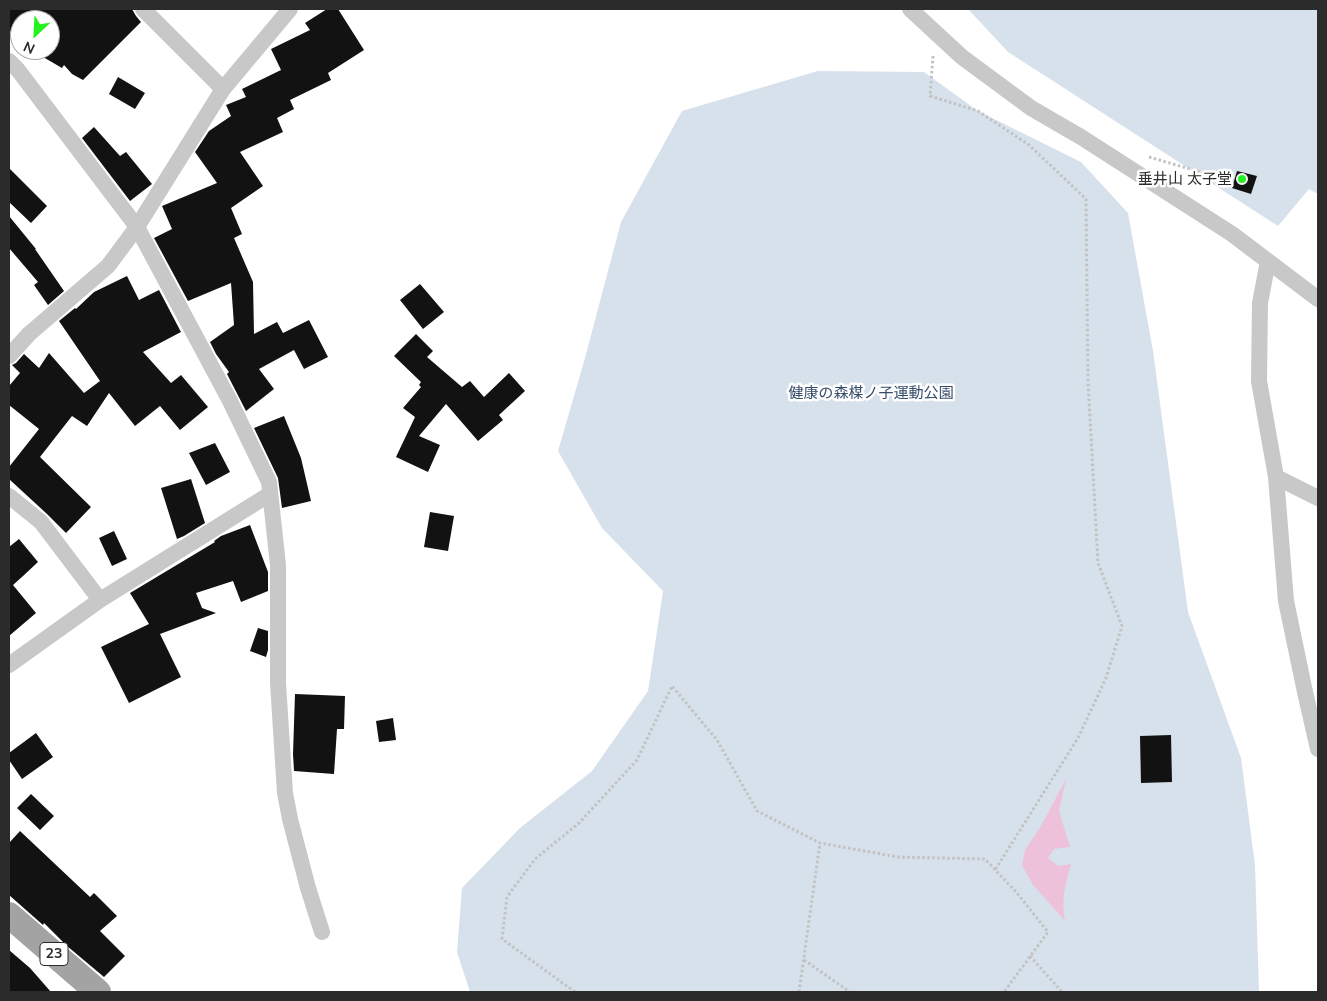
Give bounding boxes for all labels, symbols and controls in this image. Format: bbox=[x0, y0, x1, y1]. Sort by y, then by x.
north arrow bbox=[10, 10, 60, 60]
text: N bbox=[20, 37, 38, 58]
place label: 垂井山 太子堂 bbox=[1138, 170, 1232, 188]
marker: 垂井山 太子堂 bbox=[1236, 173, 1248, 185]
park label: 健康の森楳ノ子運動公園 bbox=[789, 384, 953, 402]
road number: 23 bbox=[40, 942, 68, 966]

